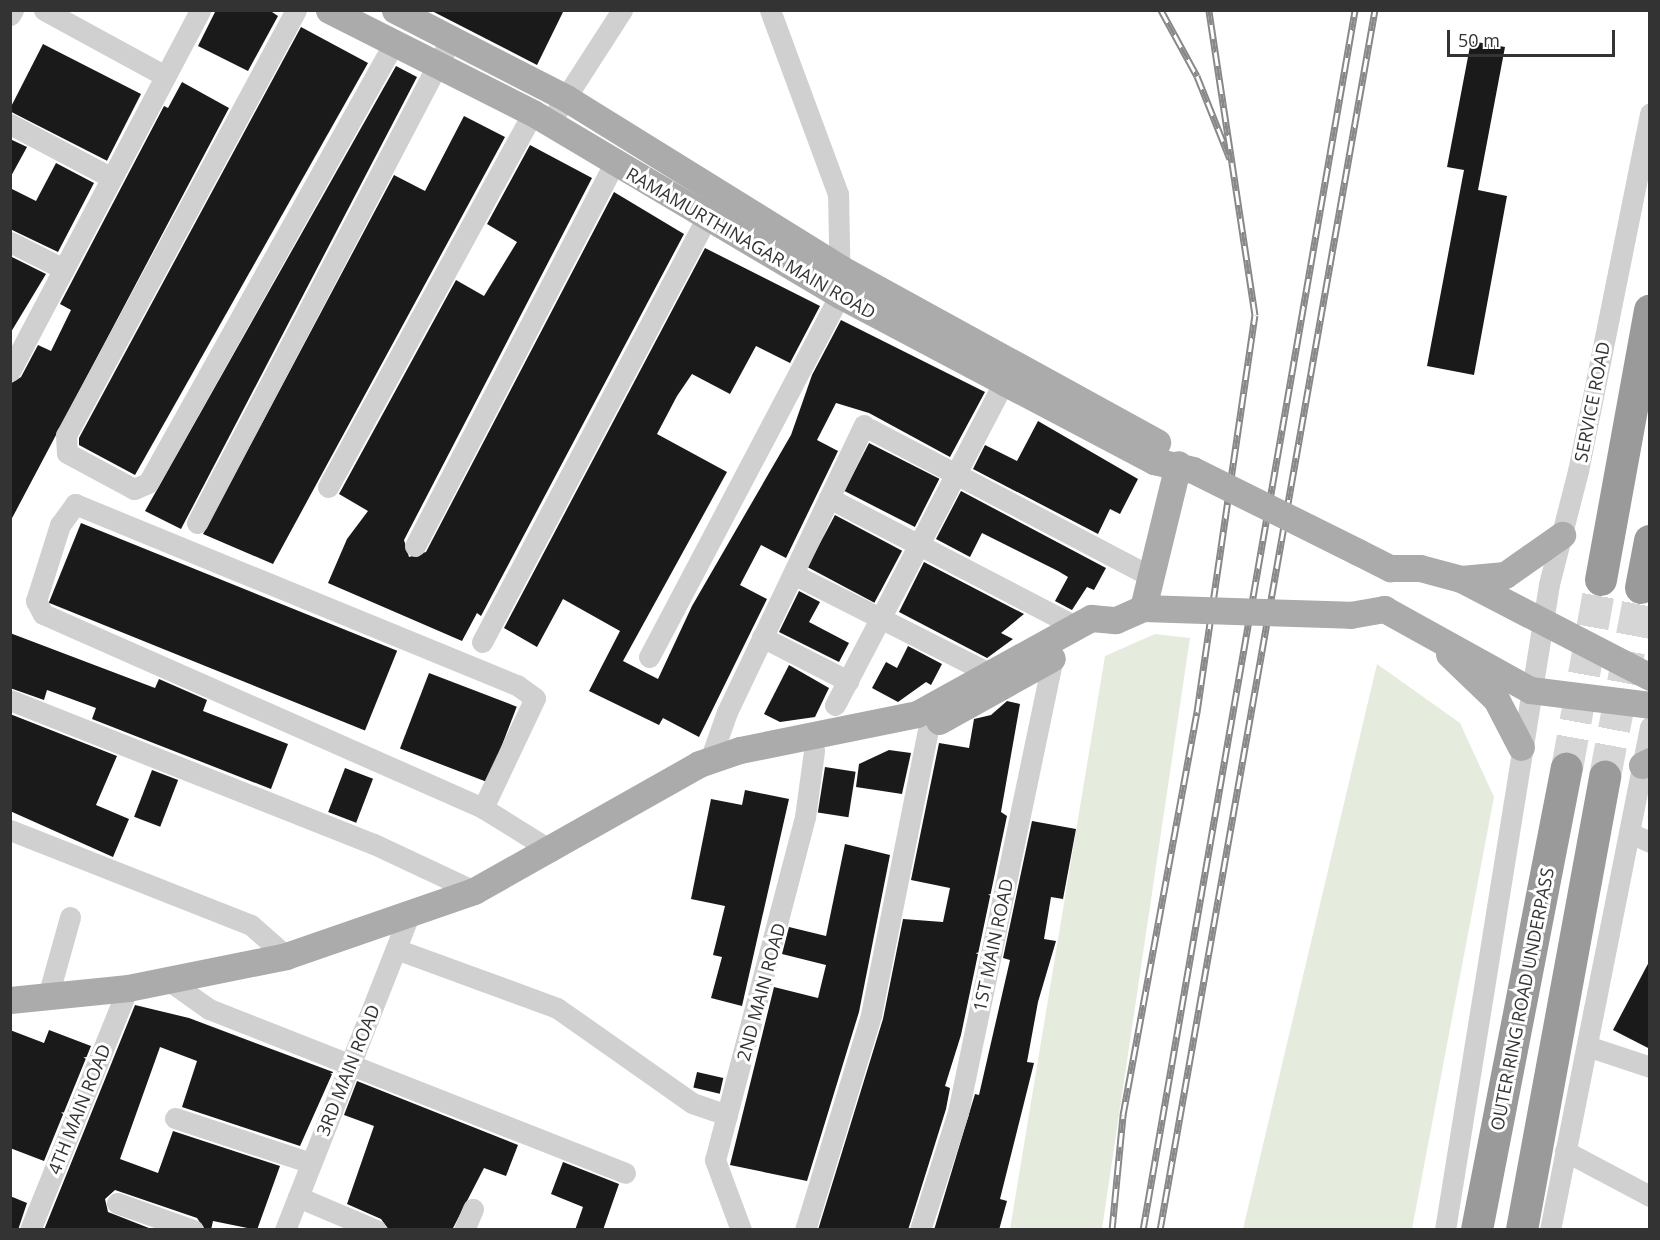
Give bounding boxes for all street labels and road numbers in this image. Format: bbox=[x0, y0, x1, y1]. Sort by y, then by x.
street label: RAMAMURTHINAGAR MAIN ROAD bbox=[623, 163, 879, 323]
street label: SERVICE ROAD bbox=[1570, 340, 1614, 464]
street label: OUTER RING ROAD UNDERPASS bbox=[1486, 866, 1558, 1132]
street label: 1ST MAIN ROAD bbox=[968, 877, 1018, 1013]
street label: 2ND MAIN ROAD bbox=[732, 921, 790, 1063]
street label: 3RD MAIN ROAD bbox=[312, 1001, 384, 1139]
street label: 4TH MAIN ROAD bbox=[43, 1041, 115, 1177]

